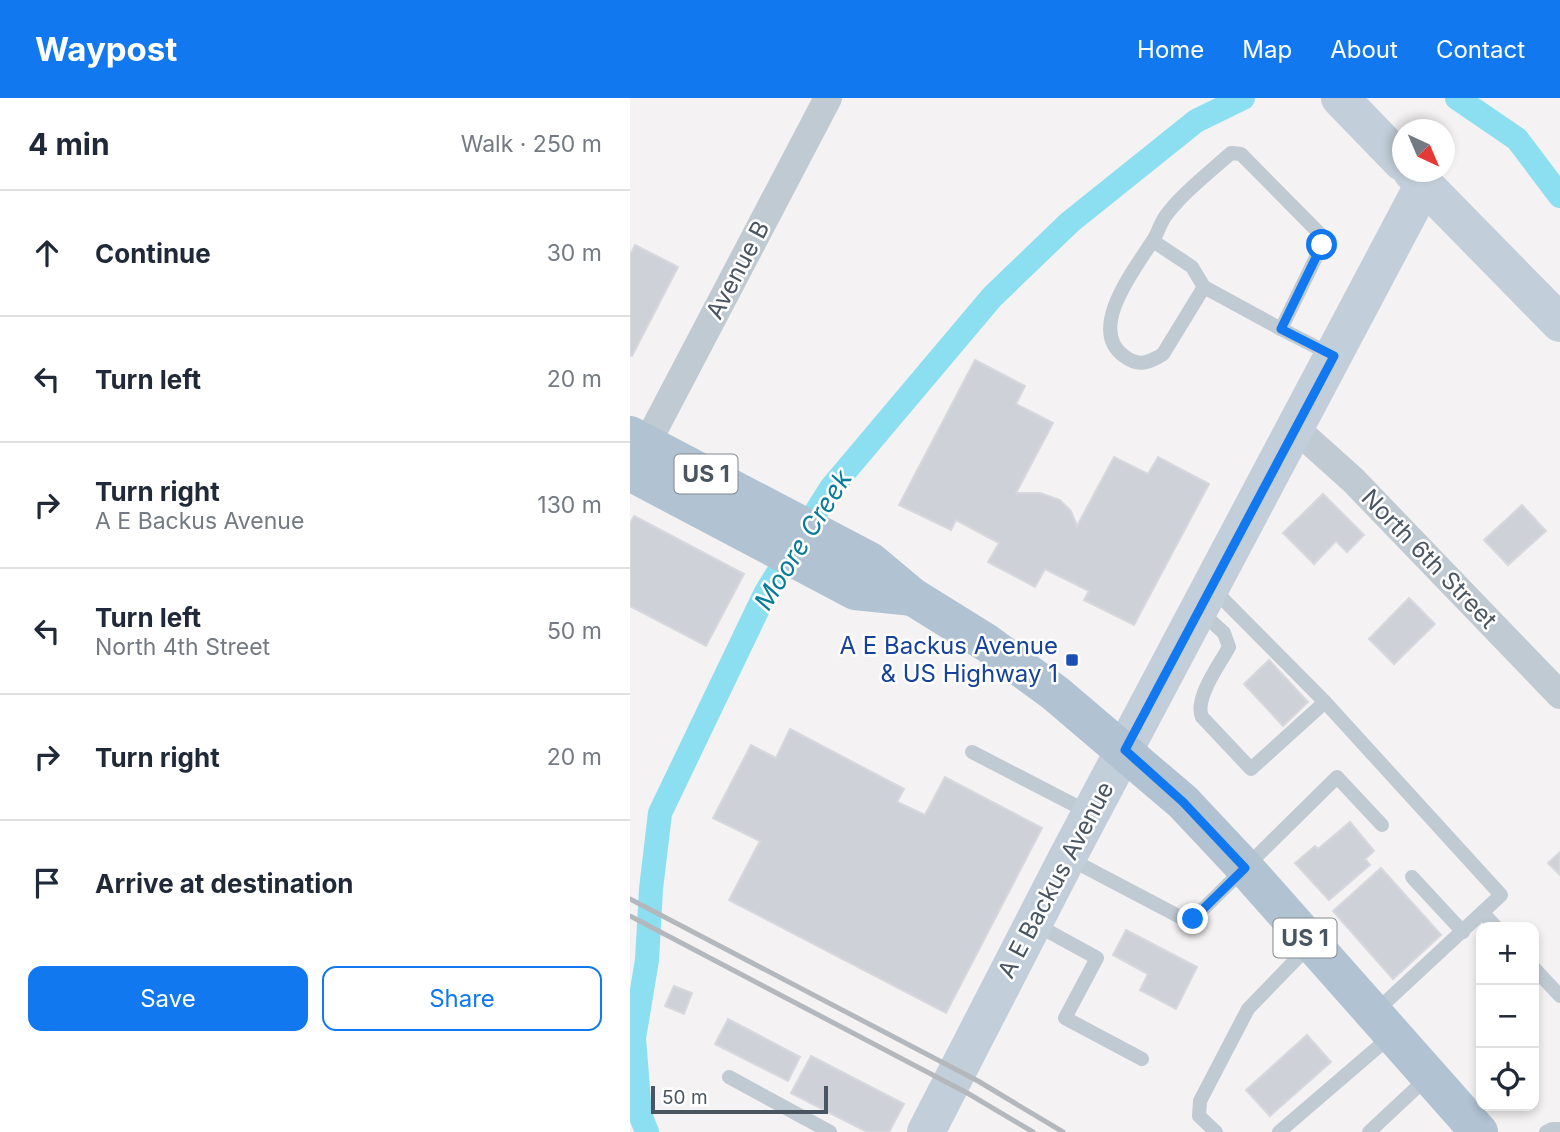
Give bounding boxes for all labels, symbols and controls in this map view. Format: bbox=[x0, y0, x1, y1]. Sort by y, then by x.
text: Waypost bbox=[35, 29, 177, 69]
text: Home bbox=[1137, 35, 1204, 64]
text: Map bbox=[1242, 35, 1292, 64]
text: About bbox=[1330, 35, 1398, 64]
text: Contact bbox=[1436, 35, 1525, 64]
north arrow bbox=[1392, 119, 1455, 182]
text: 4 min bbox=[28, 126, 110, 162]
text: Walk · 250 m bbox=[461, 130, 602, 158]
street label: Avenue B bbox=[700, 216, 775, 324]
route start bbox=[1306, 229, 1337, 260]
icon: ahead bbox=[28, 234, 66, 272]
text: Continue bbox=[95, 238, 211, 269]
text: 30 m bbox=[547, 239, 602, 267]
icon: left bbox=[28, 360, 66, 398]
text: Turn left bbox=[95, 364, 201, 395]
text: 20 m bbox=[547, 365, 602, 393]
road number: US 1 bbox=[674, 454, 738, 494]
water label: Moore Creek bbox=[747, 464, 858, 615]
text: Turn right bbox=[95, 476, 220, 507]
street label: North 6th Street bbox=[1356, 483, 1503, 634]
icon: right bbox=[28, 486, 66, 524]
text: 130 m bbox=[537, 491, 602, 519]
text: A E Backus Avenue bbox=[95, 507, 304, 535]
text: Turn left bbox=[95, 602, 201, 633]
icon: left bbox=[28, 612, 66, 650]
text: 50 m bbox=[547, 617, 602, 645]
place label: A E Backus Avenue & US Highway 1 bbox=[840, 631, 1058, 688]
text: North 4th Street bbox=[95, 633, 270, 661]
marker: A E Backus Avenue & US Highway 1 bbox=[1064, 652, 1080, 668]
icon: right bbox=[28, 738, 66, 776]
text: Turn right bbox=[95, 742, 220, 773]
text: 20 m bbox=[547, 743, 602, 771]
street label: A E Backus Avenue bbox=[991, 777, 1120, 983]
icon: arrive bbox=[28, 864, 66, 902]
text: Arrive at destination bbox=[95, 868, 354, 899]
route end bbox=[1177, 903, 1208, 934]
road number: US 1 bbox=[1274, 918, 1336, 958]
map controls bbox=[1476, 922, 1539, 1111]
button: + bbox=[1476, 922, 1539, 985]
button: Save bbox=[28, 966, 308, 1031]
button: Share bbox=[322, 966, 602, 1031]
button: − bbox=[1476, 985, 1539, 1048]
button: locate bbox=[1476, 1048, 1539, 1111]
scale bar bbox=[651, 1083, 828, 1115]
text: 50 m bbox=[662, 1086, 708, 1109]

